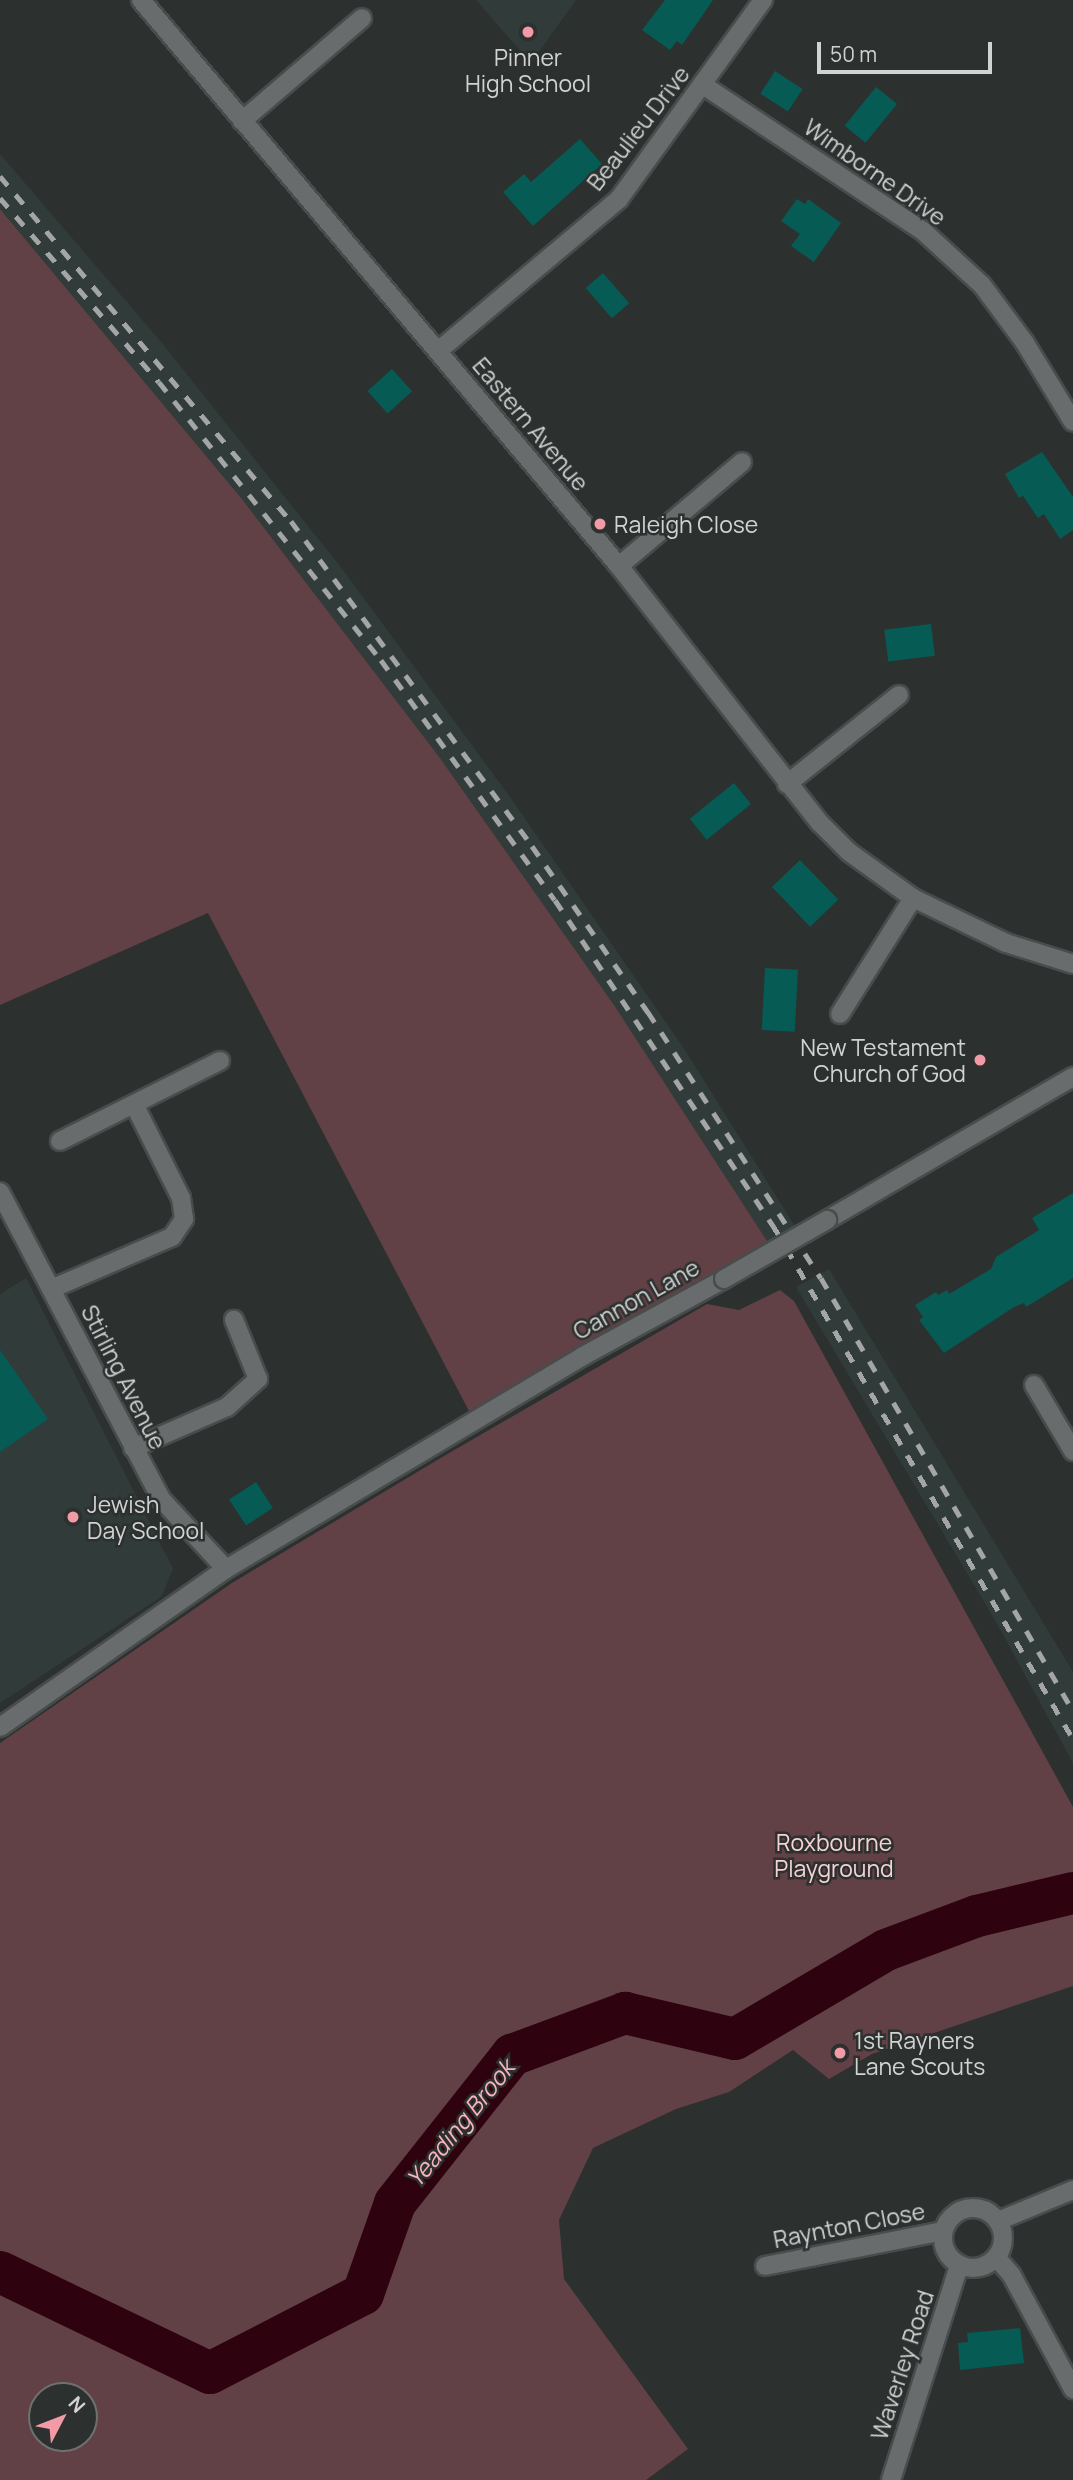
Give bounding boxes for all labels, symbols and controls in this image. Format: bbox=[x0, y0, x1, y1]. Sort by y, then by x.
marker: Pinner High School bbox=[520, 24, 536, 40]
scale bar bbox=[821, 28, 996, 72]
text: 50 m bbox=[830, 40, 877, 68]
place label: Pinner High School bbox=[465, 43, 591, 97]
street label: Beaulieu Drive bbox=[581, 60, 695, 196]
street label: Wimborne Drive bbox=[799, 113, 951, 231]
street label: Eastern Avenue bbox=[467, 352, 595, 496]
place label: Raleigh Close bbox=[614, 510, 758, 538]
marker: Raleigh Close bbox=[592, 516, 608, 532]
place label: New Testament Church of God bbox=[800, 1033, 966, 1087]
marker: New Testament Church of God bbox=[972, 1052, 988, 1068]
street label: Cannon Lane bbox=[568, 1253, 704, 1345]
street label: Stirling Avenue bbox=[76, 1300, 172, 1454]
place label: Jewish Day School bbox=[87, 1490, 204, 1544]
marker: Jewish Day School bbox=[65, 1509, 81, 1525]
park label: Roxbourne Playground bbox=[774, 1828, 894, 1882]
place label: 1st Rayners Lane Scouts bbox=[854, 2026, 985, 2080]
marker: 1st Rayners Lane Scouts bbox=[832, 2045, 848, 2061]
water label: Yeading Brook bbox=[400, 2054, 520, 2192]
street label: Raynton Close bbox=[771, 2197, 927, 2253]
street label: Waverley Road bbox=[865, 2287, 939, 2443]
north arrow bbox=[28, 2382, 98, 2452]
text: N bbox=[63, 2391, 91, 2418]

